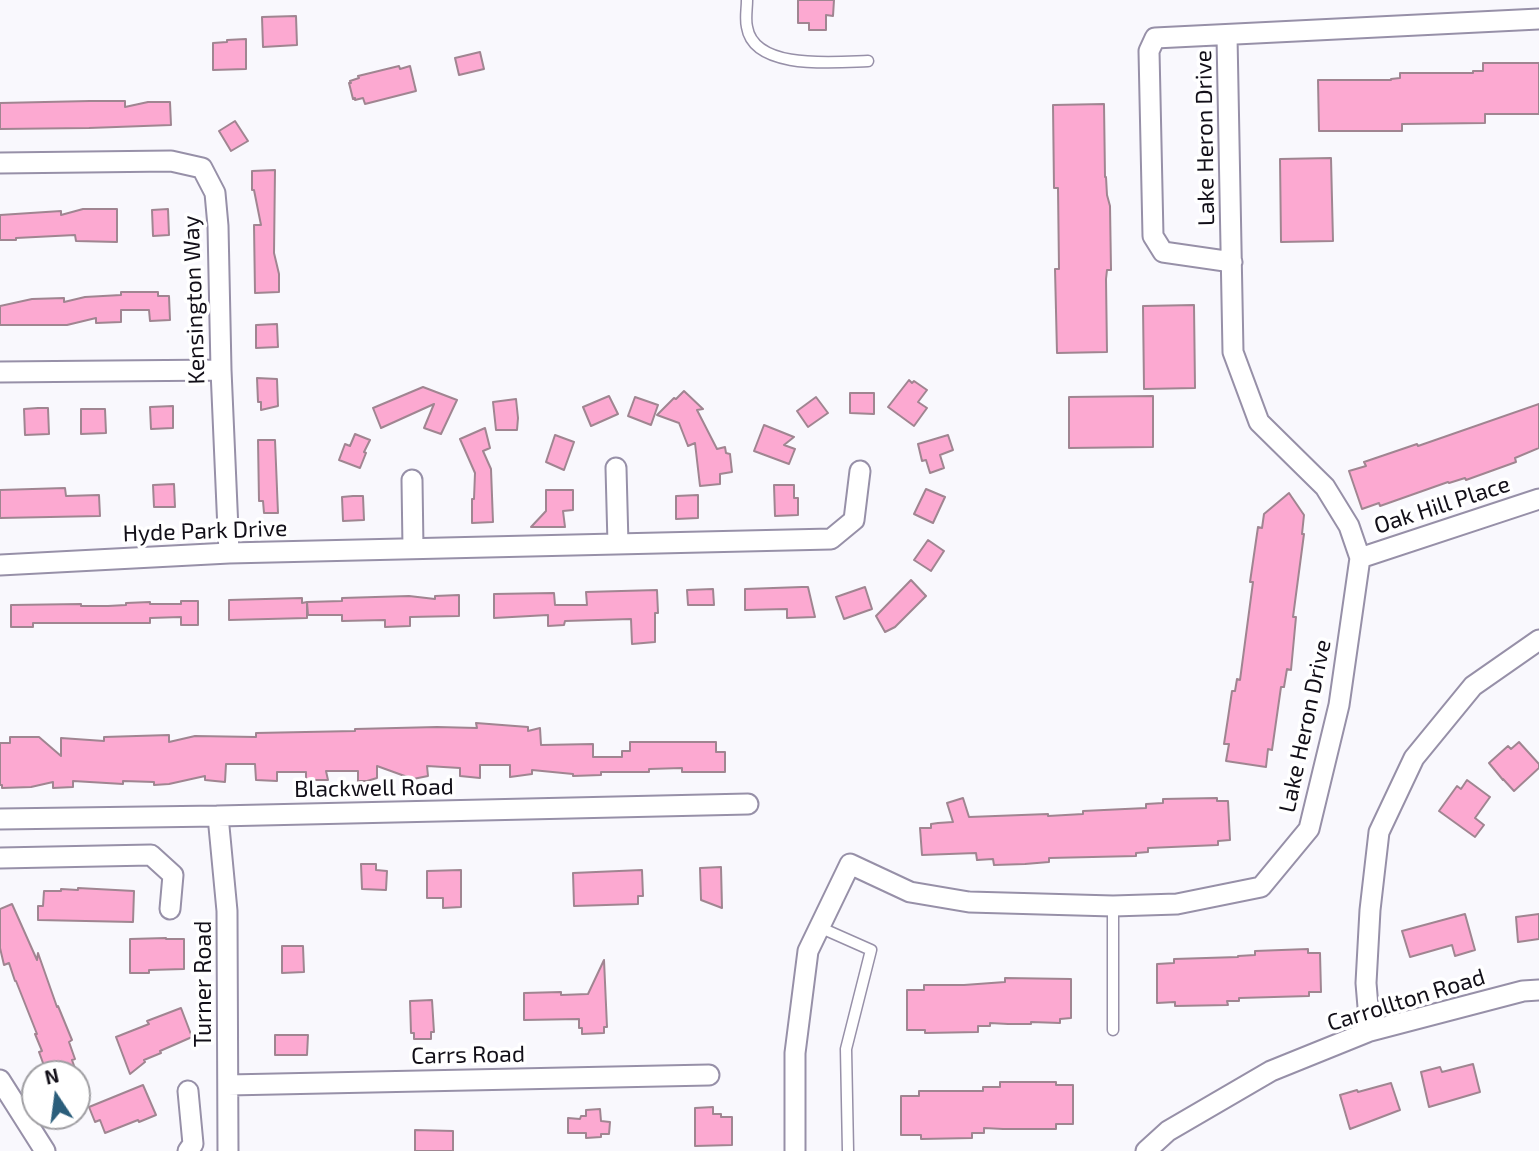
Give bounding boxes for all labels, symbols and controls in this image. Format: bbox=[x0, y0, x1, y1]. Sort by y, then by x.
street label: Lake Heron Drive bbox=[1190, 50, 1220, 226]
street label: Kensington Way bbox=[177, 215, 211, 385]
street label: Oak Hill Place bbox=[1371, 470, 1513, 540]
street label: Hyde Park Drive bbox=[122, 514, 288, 548]
street label: Lake Heron Drive bbox=[1273, 637, 1337, 815]
street label: Blackwell Road bbox=[294, 773, 454, 803]
street label: Turner Road bbox=[189, 921, 217, 1047]
street label: Carrollton Road bbox=[1324, 963, 1488, 1037]
street label: Carrs Road bbox=[411, 1040, 525, 1070]
north arrow bbox=[21, 1060, 91, 1130]
text: N bbox=[42, 1063, 61, 1089]

